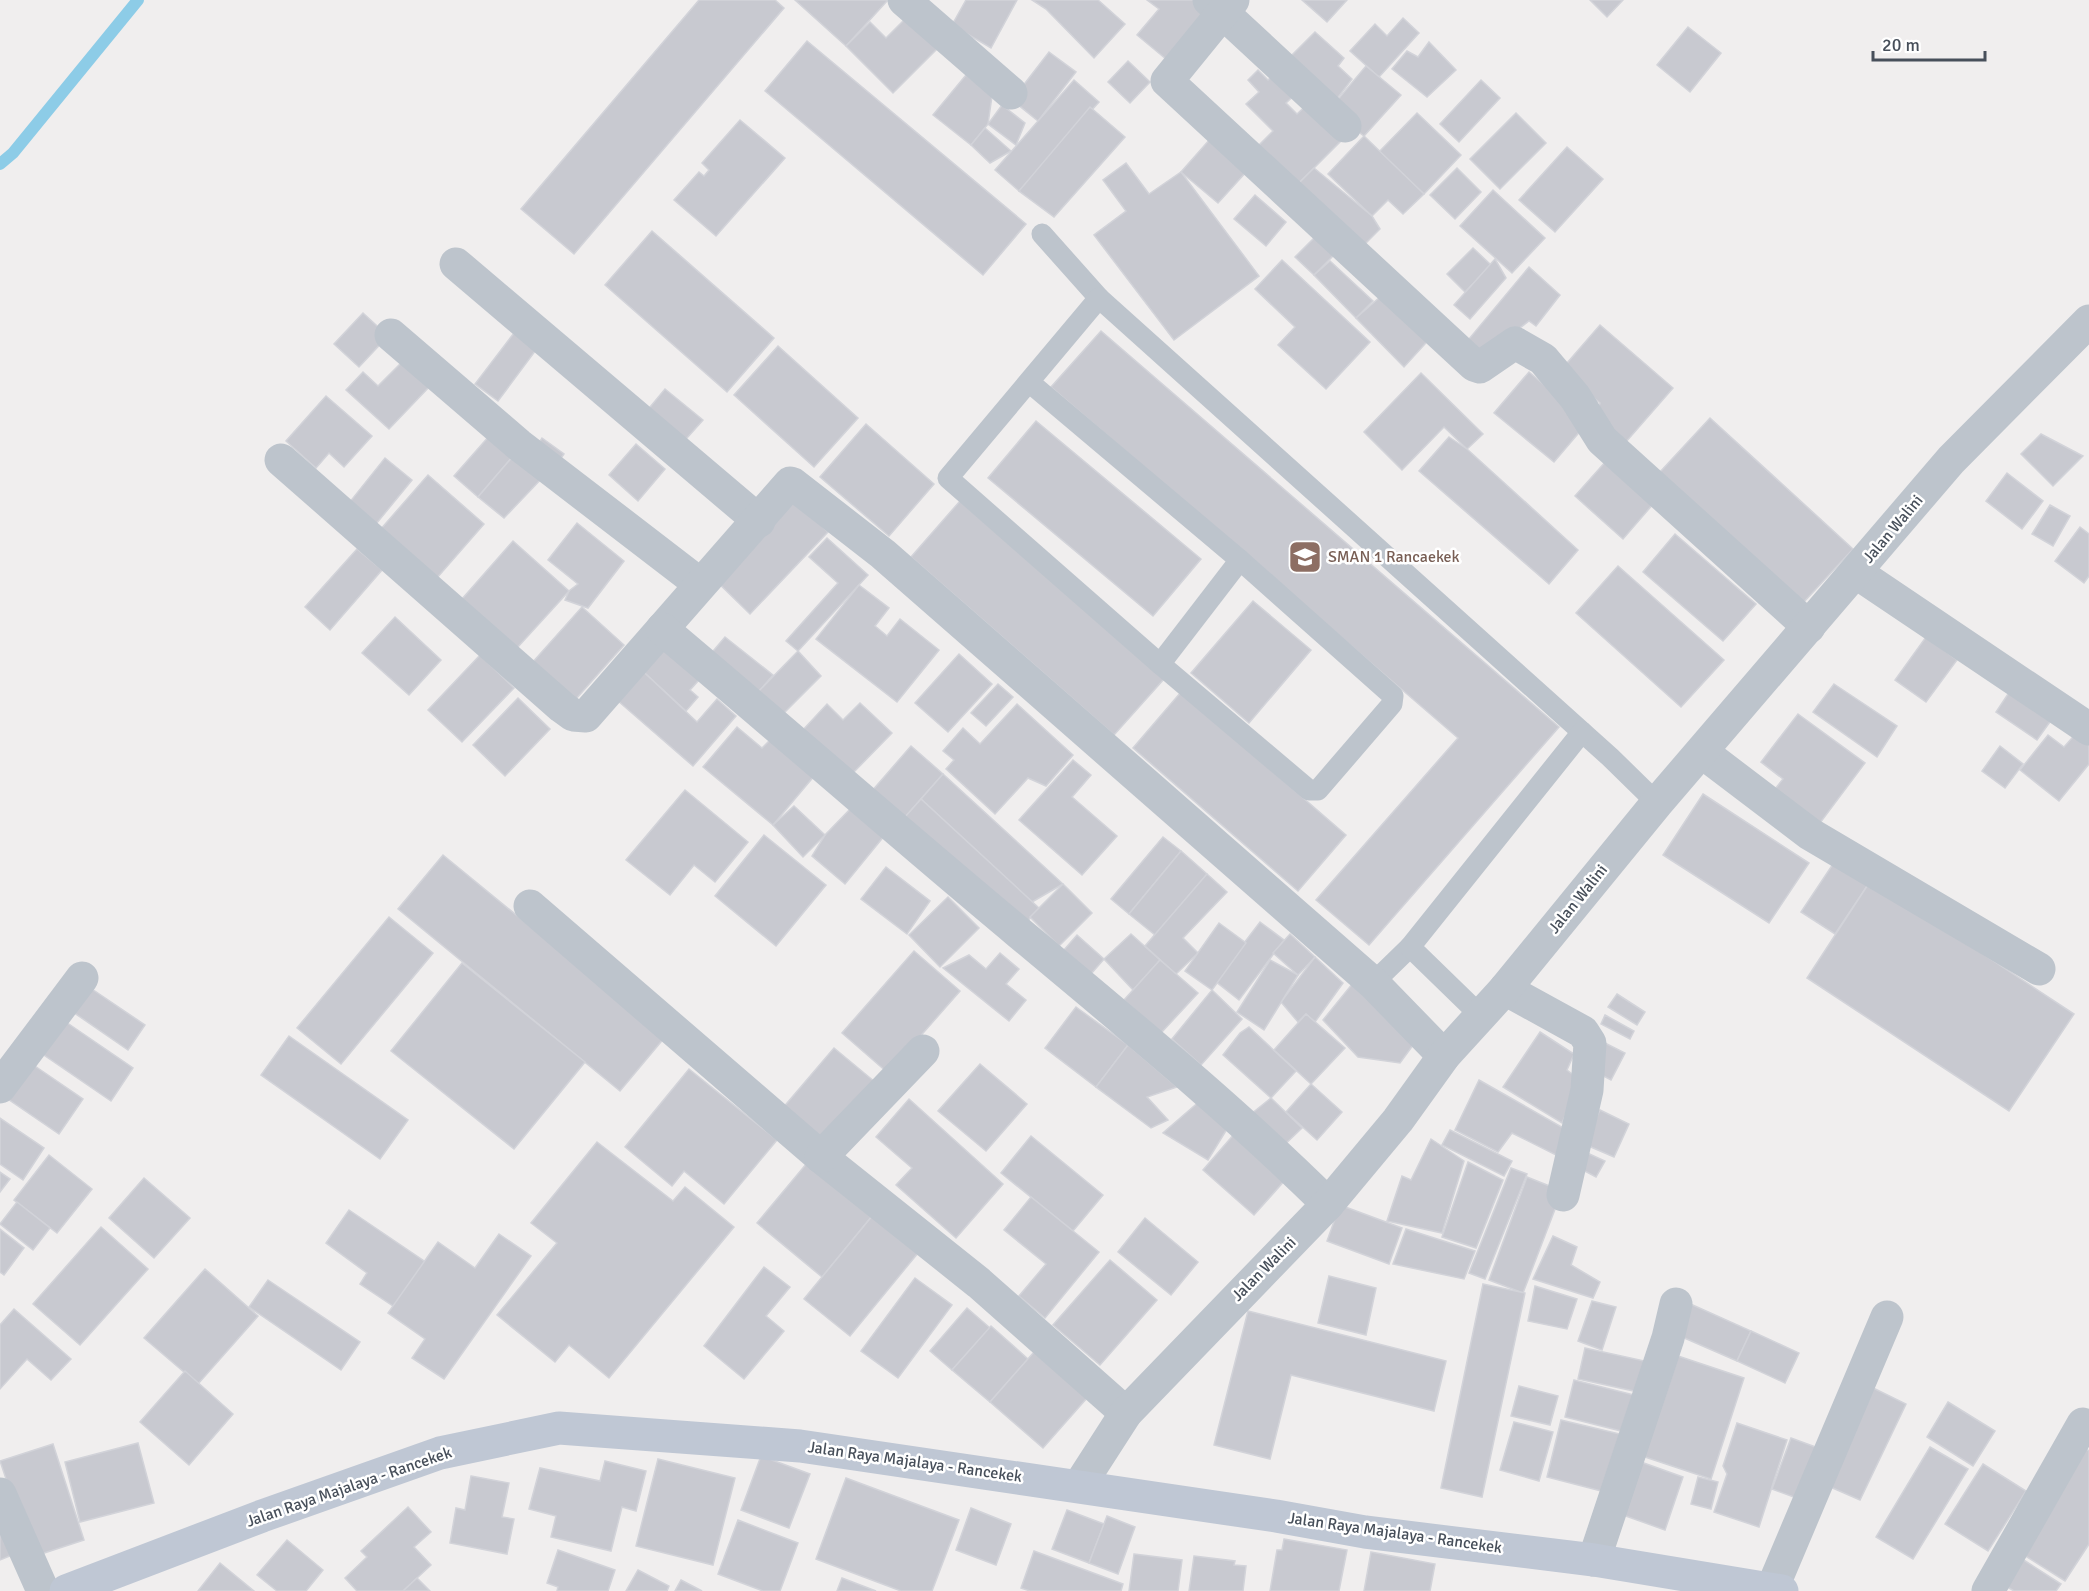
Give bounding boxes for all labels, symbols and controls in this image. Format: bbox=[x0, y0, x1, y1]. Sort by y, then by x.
scale bar bbox=[1873, 24, 1986, 62]
text: 20 m bbox=[1882, 34, 1920, 56]
street label: Jalan Walini bbox=[1859, 491, 1927, 567]
school or university icon: SMAN 1 Rancaekek bbox=[1287, 539, 1323, 575]
place label: SMAN 1 Rancaekek bbox=[1328, 547, 1460, 567]
street label: Jalan Walini bbox=[1544, 860, 1612, 938]
street label: Jalan Walini bbox=[1228, 1233, 1300, 1305]
street label: Jalan Raya Majalaya - Rancekek bbox=[807, 1437, 1023, 1487]
street label: Jalan Raya Majalaya - Rancekek bbox=[244, 1442, 454, 1532]
street label: Jalan Raya Majalaya - Rancekek bbox=[1287, 1508, 1503, 1558]

